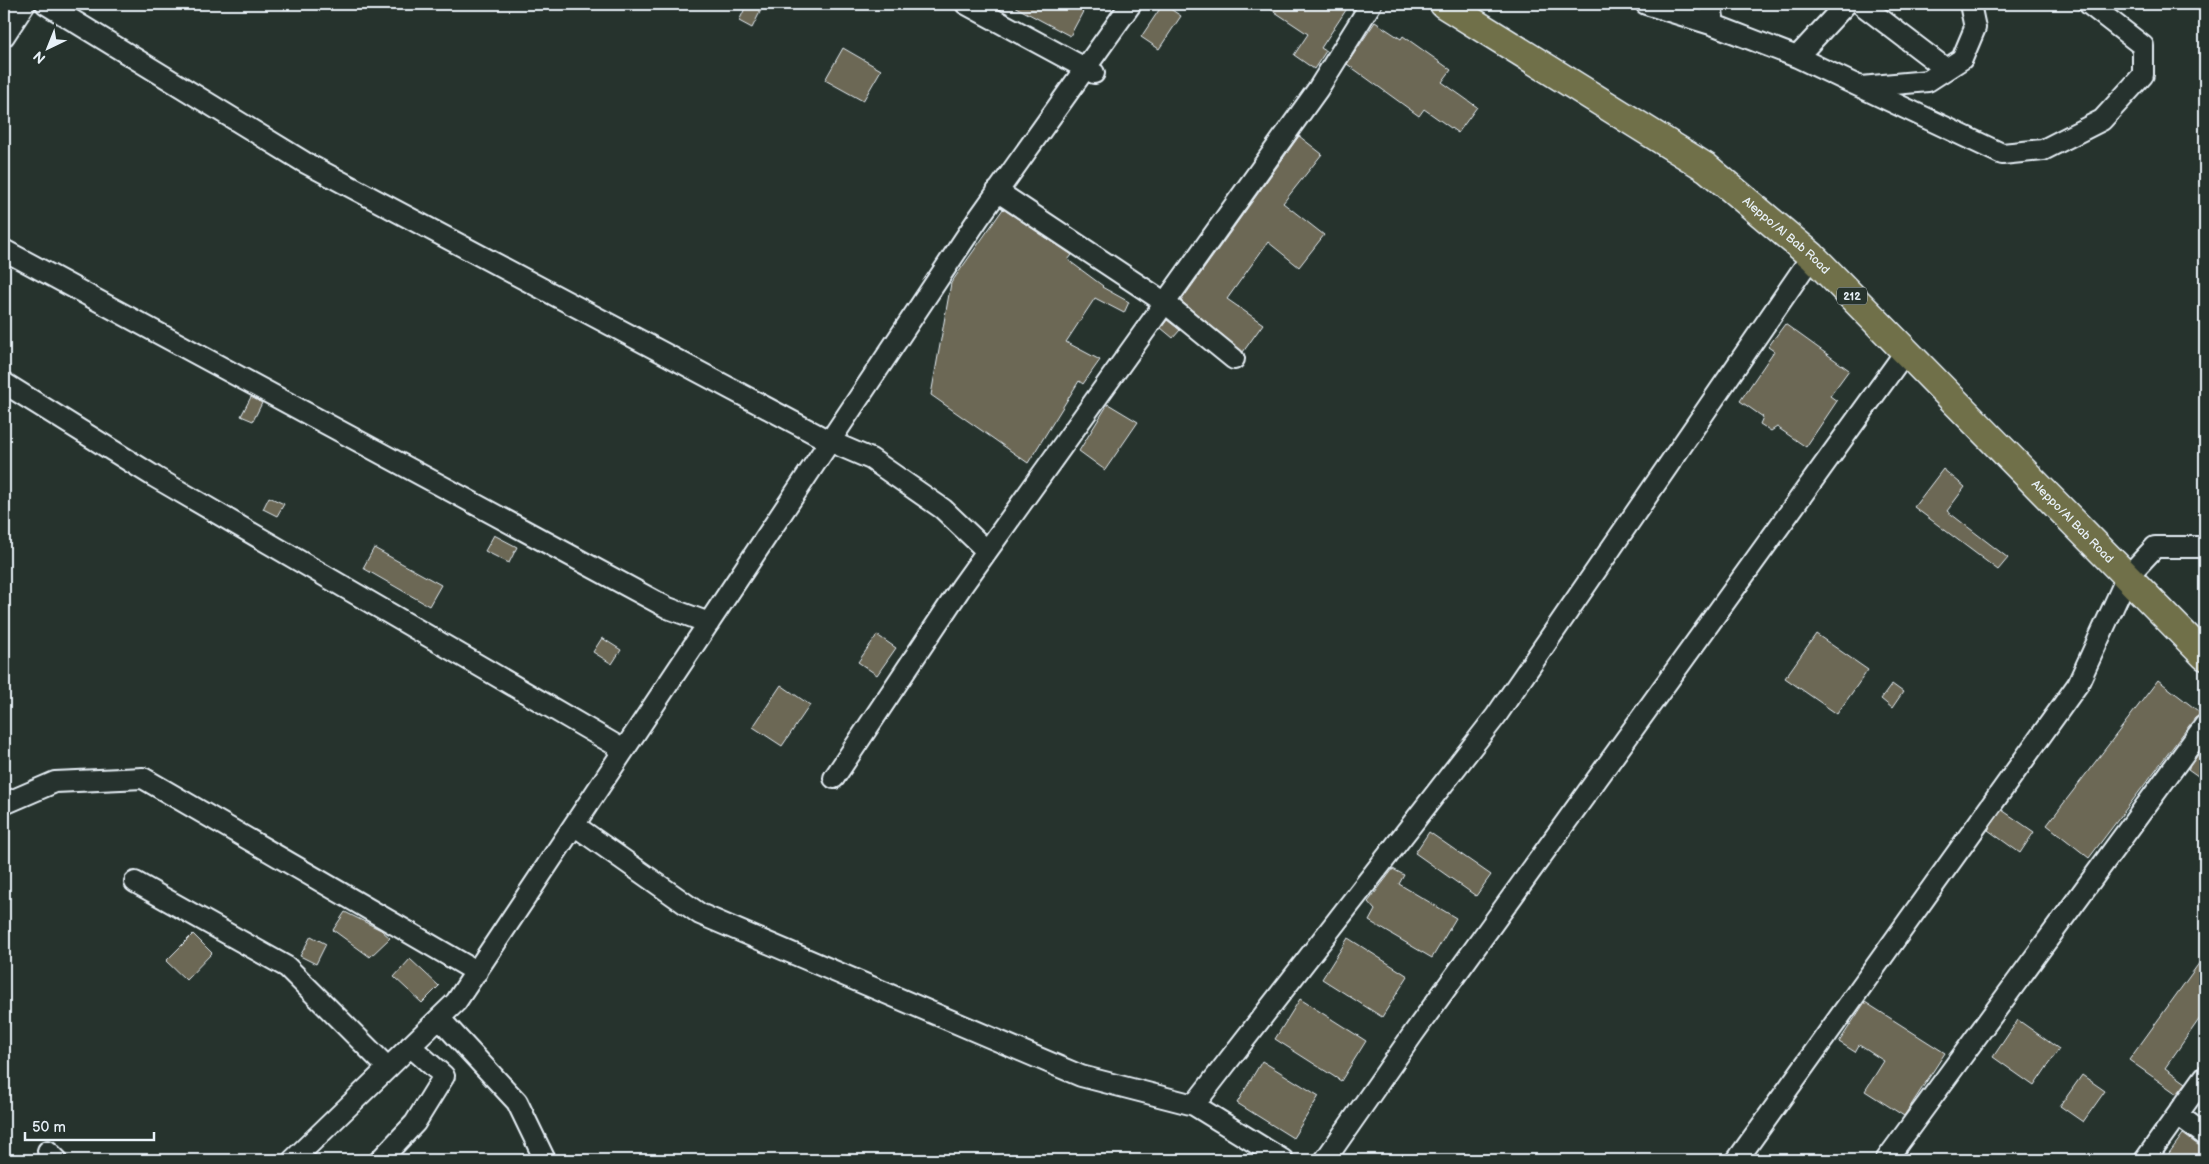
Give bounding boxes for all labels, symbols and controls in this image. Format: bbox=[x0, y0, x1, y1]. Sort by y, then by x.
north arrow bbox=[22, 22, 72, 72]
text: N bbox=[30, 47, 49, 67]
street label: Aleppo/Al Bab Road bbox=[1740, 194, 1833, 277]
road number: 212 bbox=[1837, 288, 1867, 304]
street label: Aleppo/Al Bab Road bbox=[2029, 477, 2117, 566]
scale bar bbox=[25, 1109, 154, 1141]
text: 50 m bbox=[32, 1118, 66, 1137]

